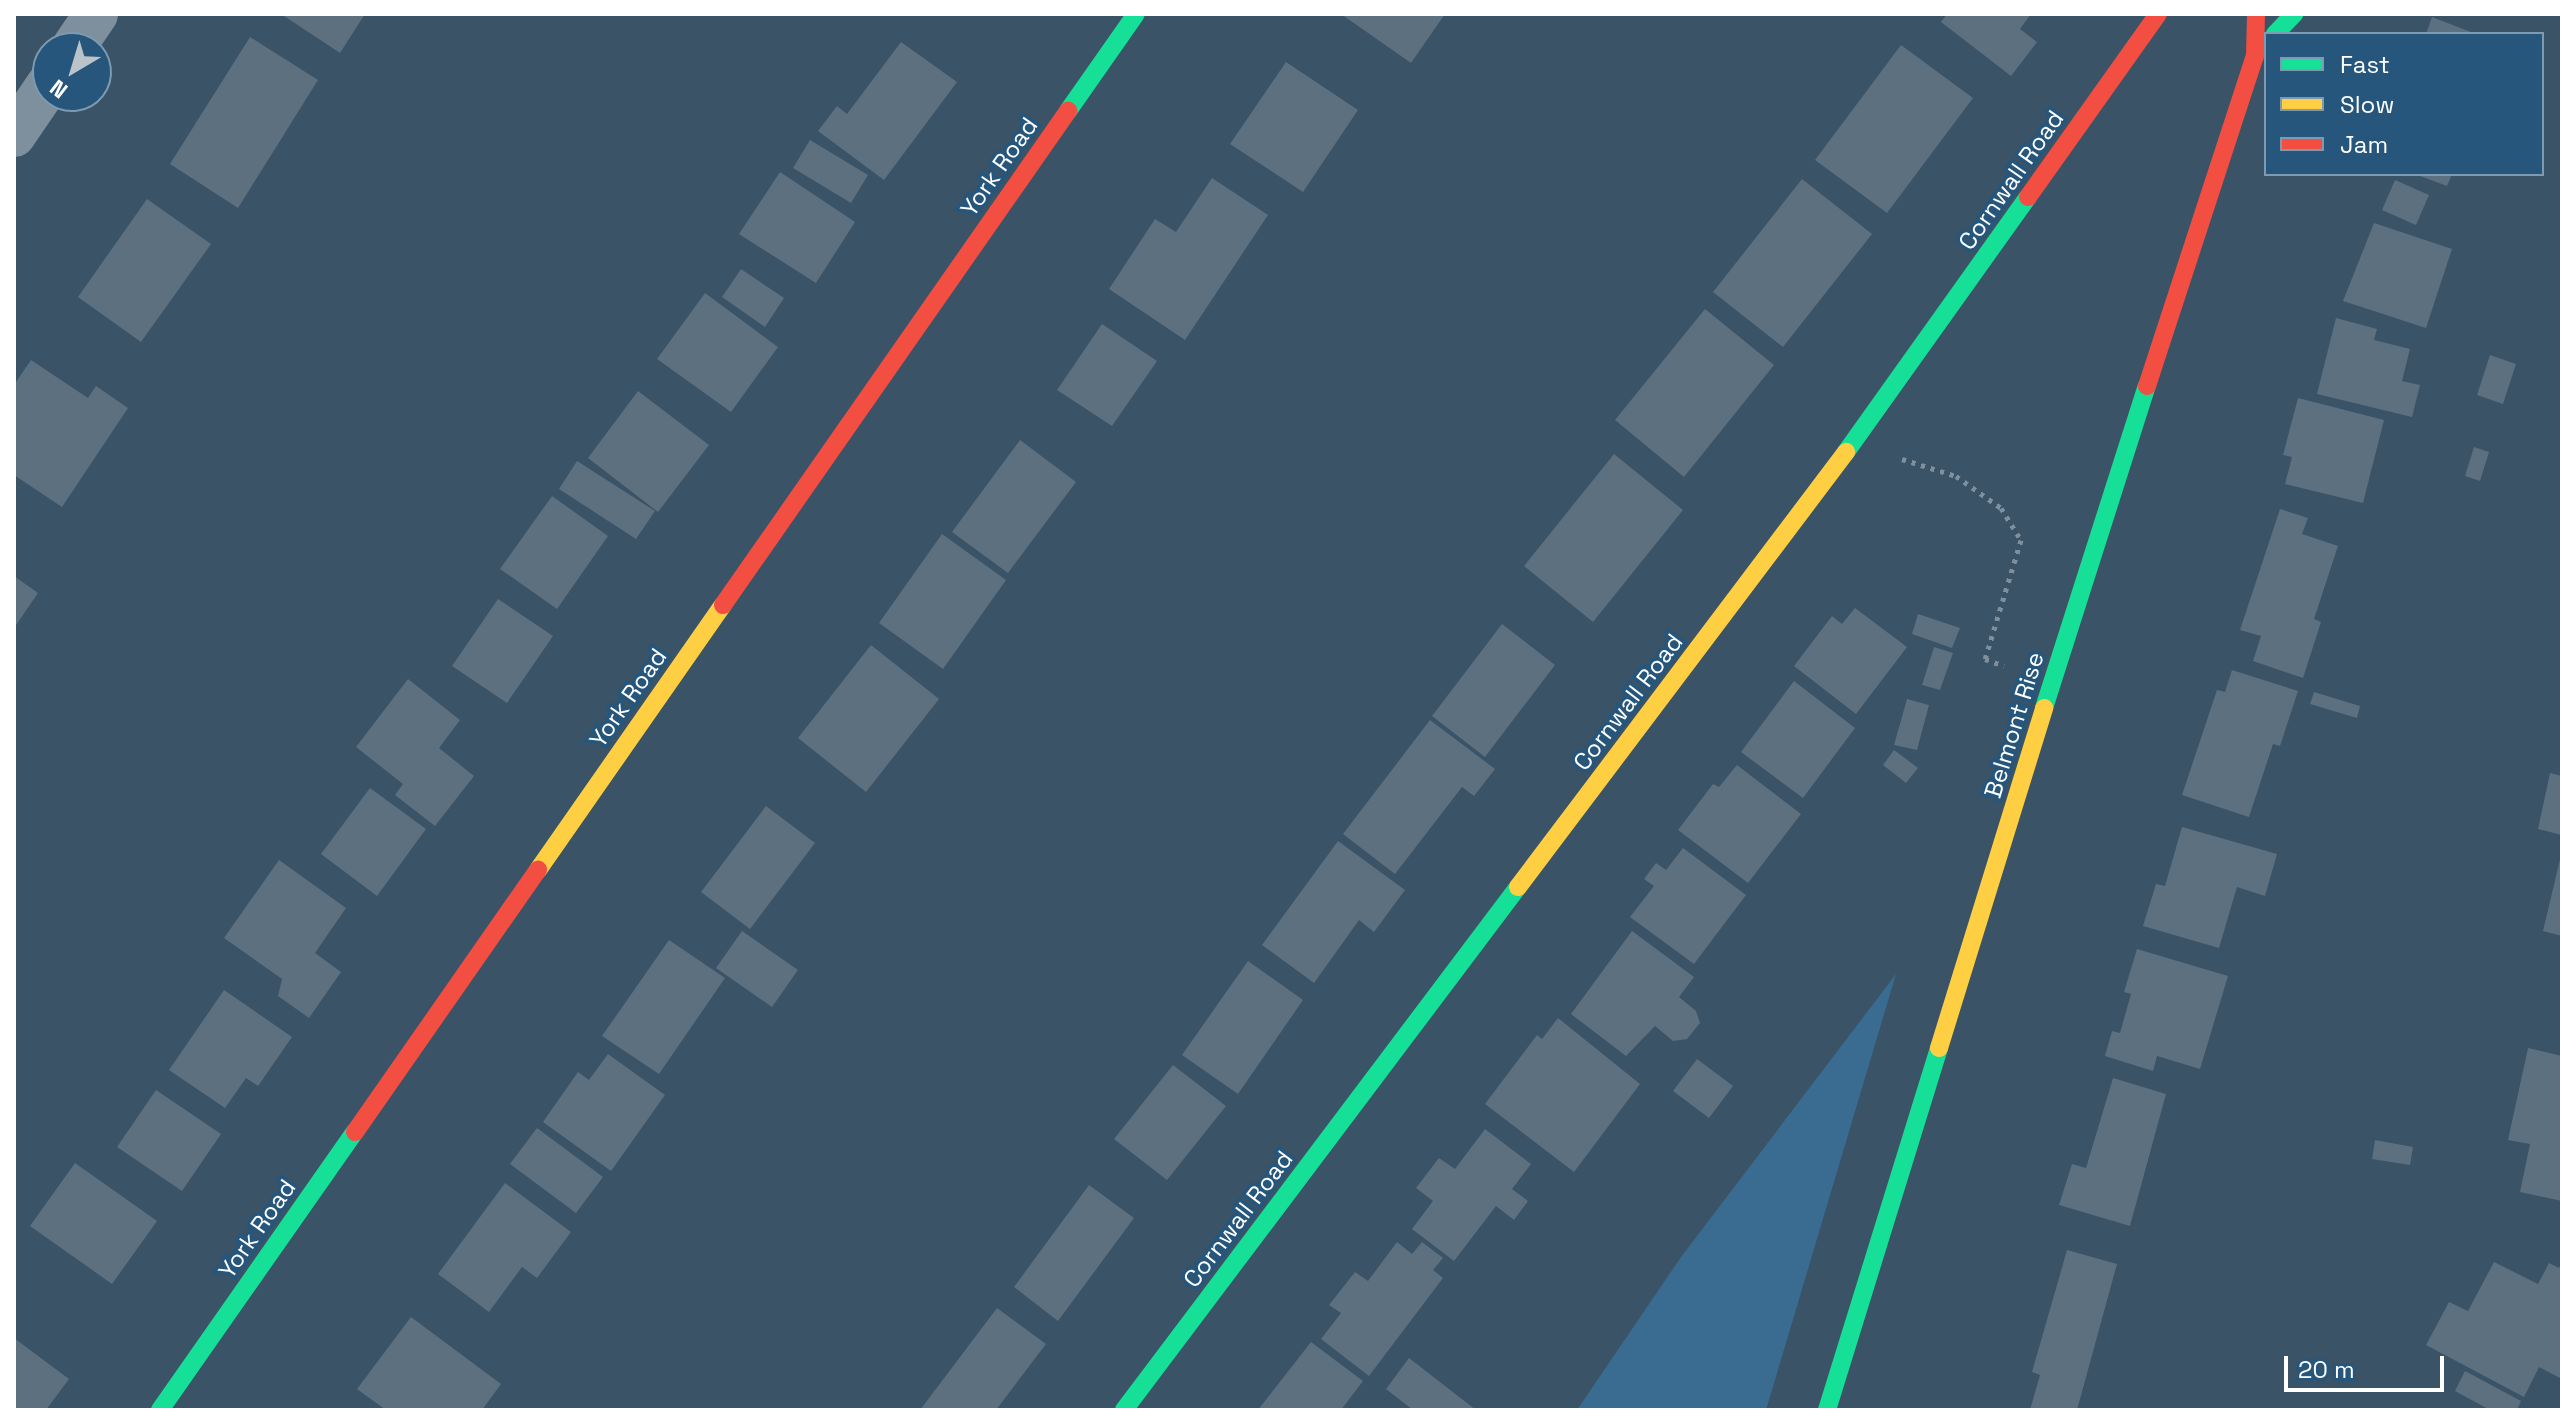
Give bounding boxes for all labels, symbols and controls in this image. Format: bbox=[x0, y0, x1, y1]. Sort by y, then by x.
north arrow bbox=[32, 32, 112, 112]
legend bbox=[2264, 32, 2544, 176]
text: Fast bbox=[2340, 49, 2390, 80]
text: N bbox=[44, 74, 73, 105]
text: Slow bbox=[2340, 89, 2394, 120]
street label: Cornwall Road bbox=[1952, 105, 2070, 255]
street label: York Road bbox=[954, 112, 1044, 222]
text: Jam bbox=[2340, 129, 2388, 160]
street label: Cornwall Road bbox=[1567, 628, 1689, 776]
street label: York Road bbox=[583, 643, 673, 753]
street label: Belmont Rise bbox=[1978, 649, 2050, 801]
street label: Cornwall Road bbox=[1177, 1145, 1299, 1293]
street label: York Road bbox=[212, 1174, 302, 1284]
scale bar bbox=[2288, 1340, 2448, 1390]
text: 20 m bbox=[2298, 1354, 2355, 1385]

